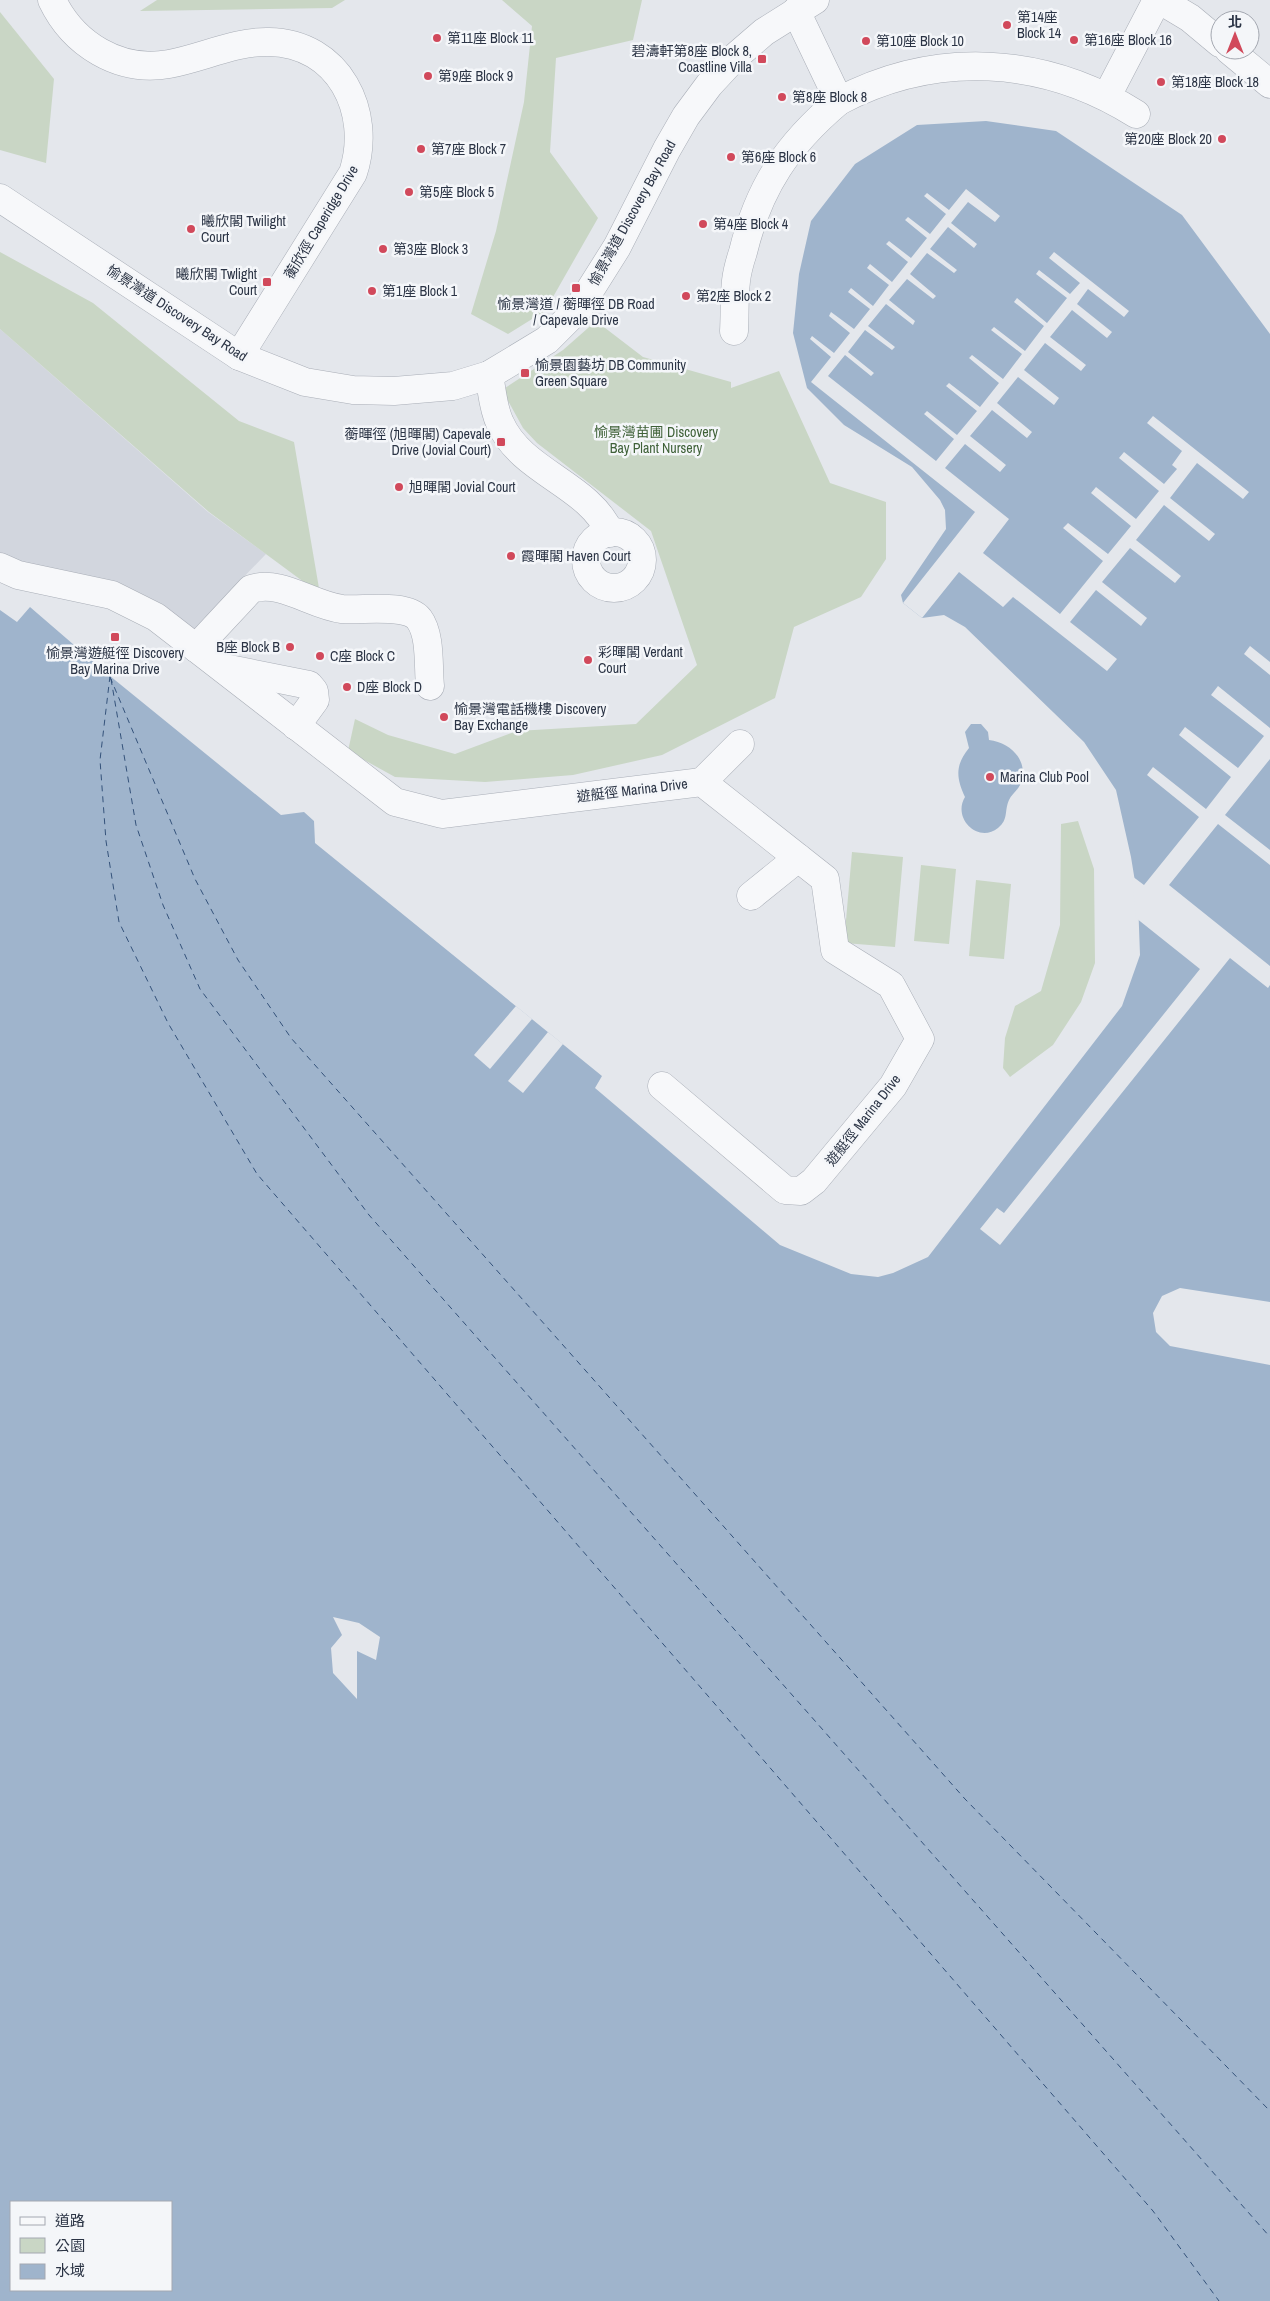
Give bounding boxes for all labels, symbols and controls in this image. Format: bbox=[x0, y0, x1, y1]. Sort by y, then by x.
place label: 第14座 Block 14 bbox=[1017, 8, 1062, 42]
north arrow bbox=[1210, 10, 1260, 60]
text: 北 bbox=[1228, 13, 1242, 31]
marker: 第14座 Block 14 bbox=[1001, 19, 1013, 31]
place label: 第11座 Block 11 bbox=[447, 29, 534, 47]
place label: 第16座 Block 16 bbox=[1084, 31, 1172, 49]
marker: 第11座 Block 11 bbox=[431, 32, 443, 44]
place label: 第10座 Block 10 bbox=[876, 32, 964, 50]
marker: 第16座 Block 16 bbox=[1068, 34, 1080, 46]
marker: 第10座 Block 10 bbox=[860, 35, 872, 47]
place label: 碧濤軒第8座 Block 8, Coastline Villa bbox=[632, 42, 753, 76]
marker: 碧濤軒第8座 Block 8, Coastline Villa bbox=[756, 53, 768, 65]
place label: 第9座 Block 9 bbox=[438, 67, 513, 85]
marker: 第9座 Block 9 bbox=[422, 70, 434, 82]
place label: 第18座 Block 18 bbox=[1171, 73, 1259, 91]
marker: 第18座 Block 18 bbox=[1155, 76, 1167, 88]
place label: 第8座 Block 8 bbox=[792, 88, 867, 106]
marker: 第8座 Block 8 bbox=[776, 91, 788, 103]
place label: 第20座 Block 20 bbox=[1124, 130, 1212, 148]
marker: 第20座 Block 20 bbox=[1216, 133, 1228, 145]
street label: 愉景灣道 Discovery Bay Road bbox=[584, 137, 680, 289]
place label: 第7座 Block 7 bbox=[431, 140, 506, 158]
marker: 第7座 Block 7 bbox=[415, 143, 427, 155]
place label: 第6座 Block 6 bbox=[741, 148, 816, 166]
marker: 第6座 Block 6 bbox=[725, 151, 737, 163]
street label: 蘅欣徑 Caperidge Drive bbox=[280, 162, 362, 282]
place label: 第5座 Block 5 bbox=[419, 183, 494, 201]
marker: 第5座 Block 5 bbox=[403, 186, 415, 198]
place label: 曦欣閣 Twilight Court bbox=[201, 212, 286, 246]
place label: 第4座 Block 4 bbox=[713, 215, 789, 233]
marker: 第4座 Block 4 bbox=[697, 218, 709, 230]
marker: 曦欣閣 Twilight Court bbox=[185, 223, 197, 235]
place label: 第3座 Block 3 bbox=[393, 240, 468, 258]
marker: 第3座 Block 3 bbox=[377, 243, 389, 255]
street label: 愉景灣道 Discovery Bay Road bbox=[103, 261, 251, 365]
place label: 曦欣閣 Twlight Court bbox=[175, 265, 257, 299]
marker: 曦欣閣 Twlight Court bbox=[261, 276, 273, 288]
place label: 第1座 Block 1 bbox=[382, 282, 458, 300]
marker: 愉景灣道 / 蘅暉徑 DB Road / Capevale Drive bbox=[570, 282, 582, 294]
marker: 第1座 Block 1 bbox=[366, 285, 378, 297]
place label: 第2座 Block 2 bbox=[696, 287, 771, 305]
marker: 第2座 Block 2 bbox=[680, 290, 692, 302]
place label: 愉景灣道 / 蘅暉徑 DB Road / Capevale Drive bbox=[497, 295, 655, 329]
place label: 愉景園藝坊 DB Community Green Square bbox=[535, 356, 686, 390]
marker: 愉景園藝坊 DB Community Green Square bbox=[519, 367, 531, 379]
park label: 愉景灣苗圃 Discovery Bay Plant Nursery bbox=[594, 423, 718, 457]
place label: 蘅暉徑 (旭暉閣) Capevale Drive (Jovial Court) bbox=[344, 425, 491, 459]
marker: 蘅暉徑 (旭暉閣) Capevale Drive (Jovial Court) bbox=[495, 436, 507, 448]
place label: 旭暉閣 Jovial Court bbox=[409, 478, 515, 496]
marker: 旭暉閣 Jovial Court bbox=[393, 481, 405, 493]
place label: 霞暉閣 Haven Court bbox=[521, 547, 631, 565]
marker: 霞暉閣 Haven Court bbox=[505, 550, 517, 562]
marker: 愉景灣遊艇徑 Discovery Bay Marina Drive bbox=[109, 631, 121, 643]
place label: B座 Block B bbox=[216, 638, 280, 656]
marker: B座 Block B bbox=[284, 641, 296, 653]
place label: 彩暉閣 Verdant Court bbox=[598, 643, 683, 677]
place label: 愉景灣遊艇徑 Discovery Bay Marina Drive bbox=[46, 644, 184, 678]
place label: C座 Block C bbox=[330, 647, 395, 665]
marker: C座 Block C bbox=[314, 650, 326, 662]
marker: 彩暉閣 Verdant Court bbox=[582, 654, 594, 666]
place label: D座 Block D bbox=[357, 678, 422, 696]
marker: D座 Block D bbox=[341, 681, 353, 693]
place label: 愉景灣電話機樓 Discovery Bay Exchange bbox=[454, 700, 606, 734]
marker: 愉景灣電話機樓 Discovery Bay Exchange bbox=[438, 711, 450, 723]
place label: Marina Club Pool bbox=[1000, 768, 1089, 786]
marker: Marina Club Pool bbox=[984, 771, 996, 783]
street label: 遊艇徑 Marina Drive bbox=[576, 774, 688, 806]
street label: 遊艇徑 Marina Drive bbox=[822, 1071, 904, 1169]
legend bbox=[10, 2201, 172, 2291]
text: 道路 bbox=[55, 2210, 85, 2231]
text: 公園 bbox=[55, 2235, 85, 2256]
text: 水域 bbox=[55, 2260, 85, 2281]

